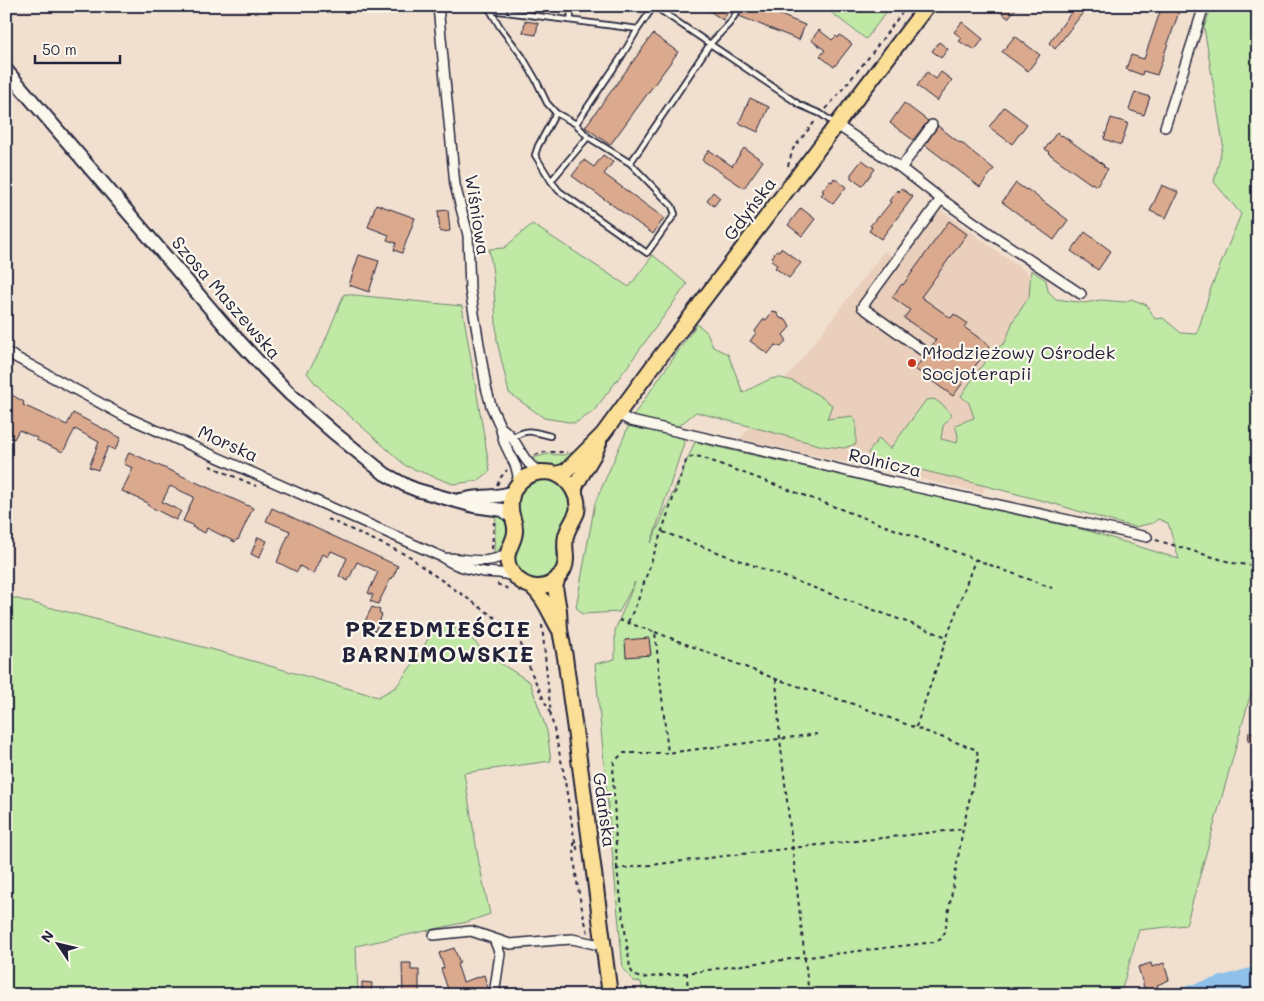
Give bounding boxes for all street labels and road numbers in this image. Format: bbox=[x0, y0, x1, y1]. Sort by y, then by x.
street label: Gdyńska bbox=[717, 172, 781, 245]
street label: Wiśniowa bbox=[460, 173, 496, 257]
street label: Szosa Maszewska bbox=[167, 231, 287, 364]
street label: Morska bbox=[194, 419, 262, 467]
street label: Rolnicza bbox=[846, 442, 924, 482]
street label: Gdańska bbox=[588, 771, 622, 849]

